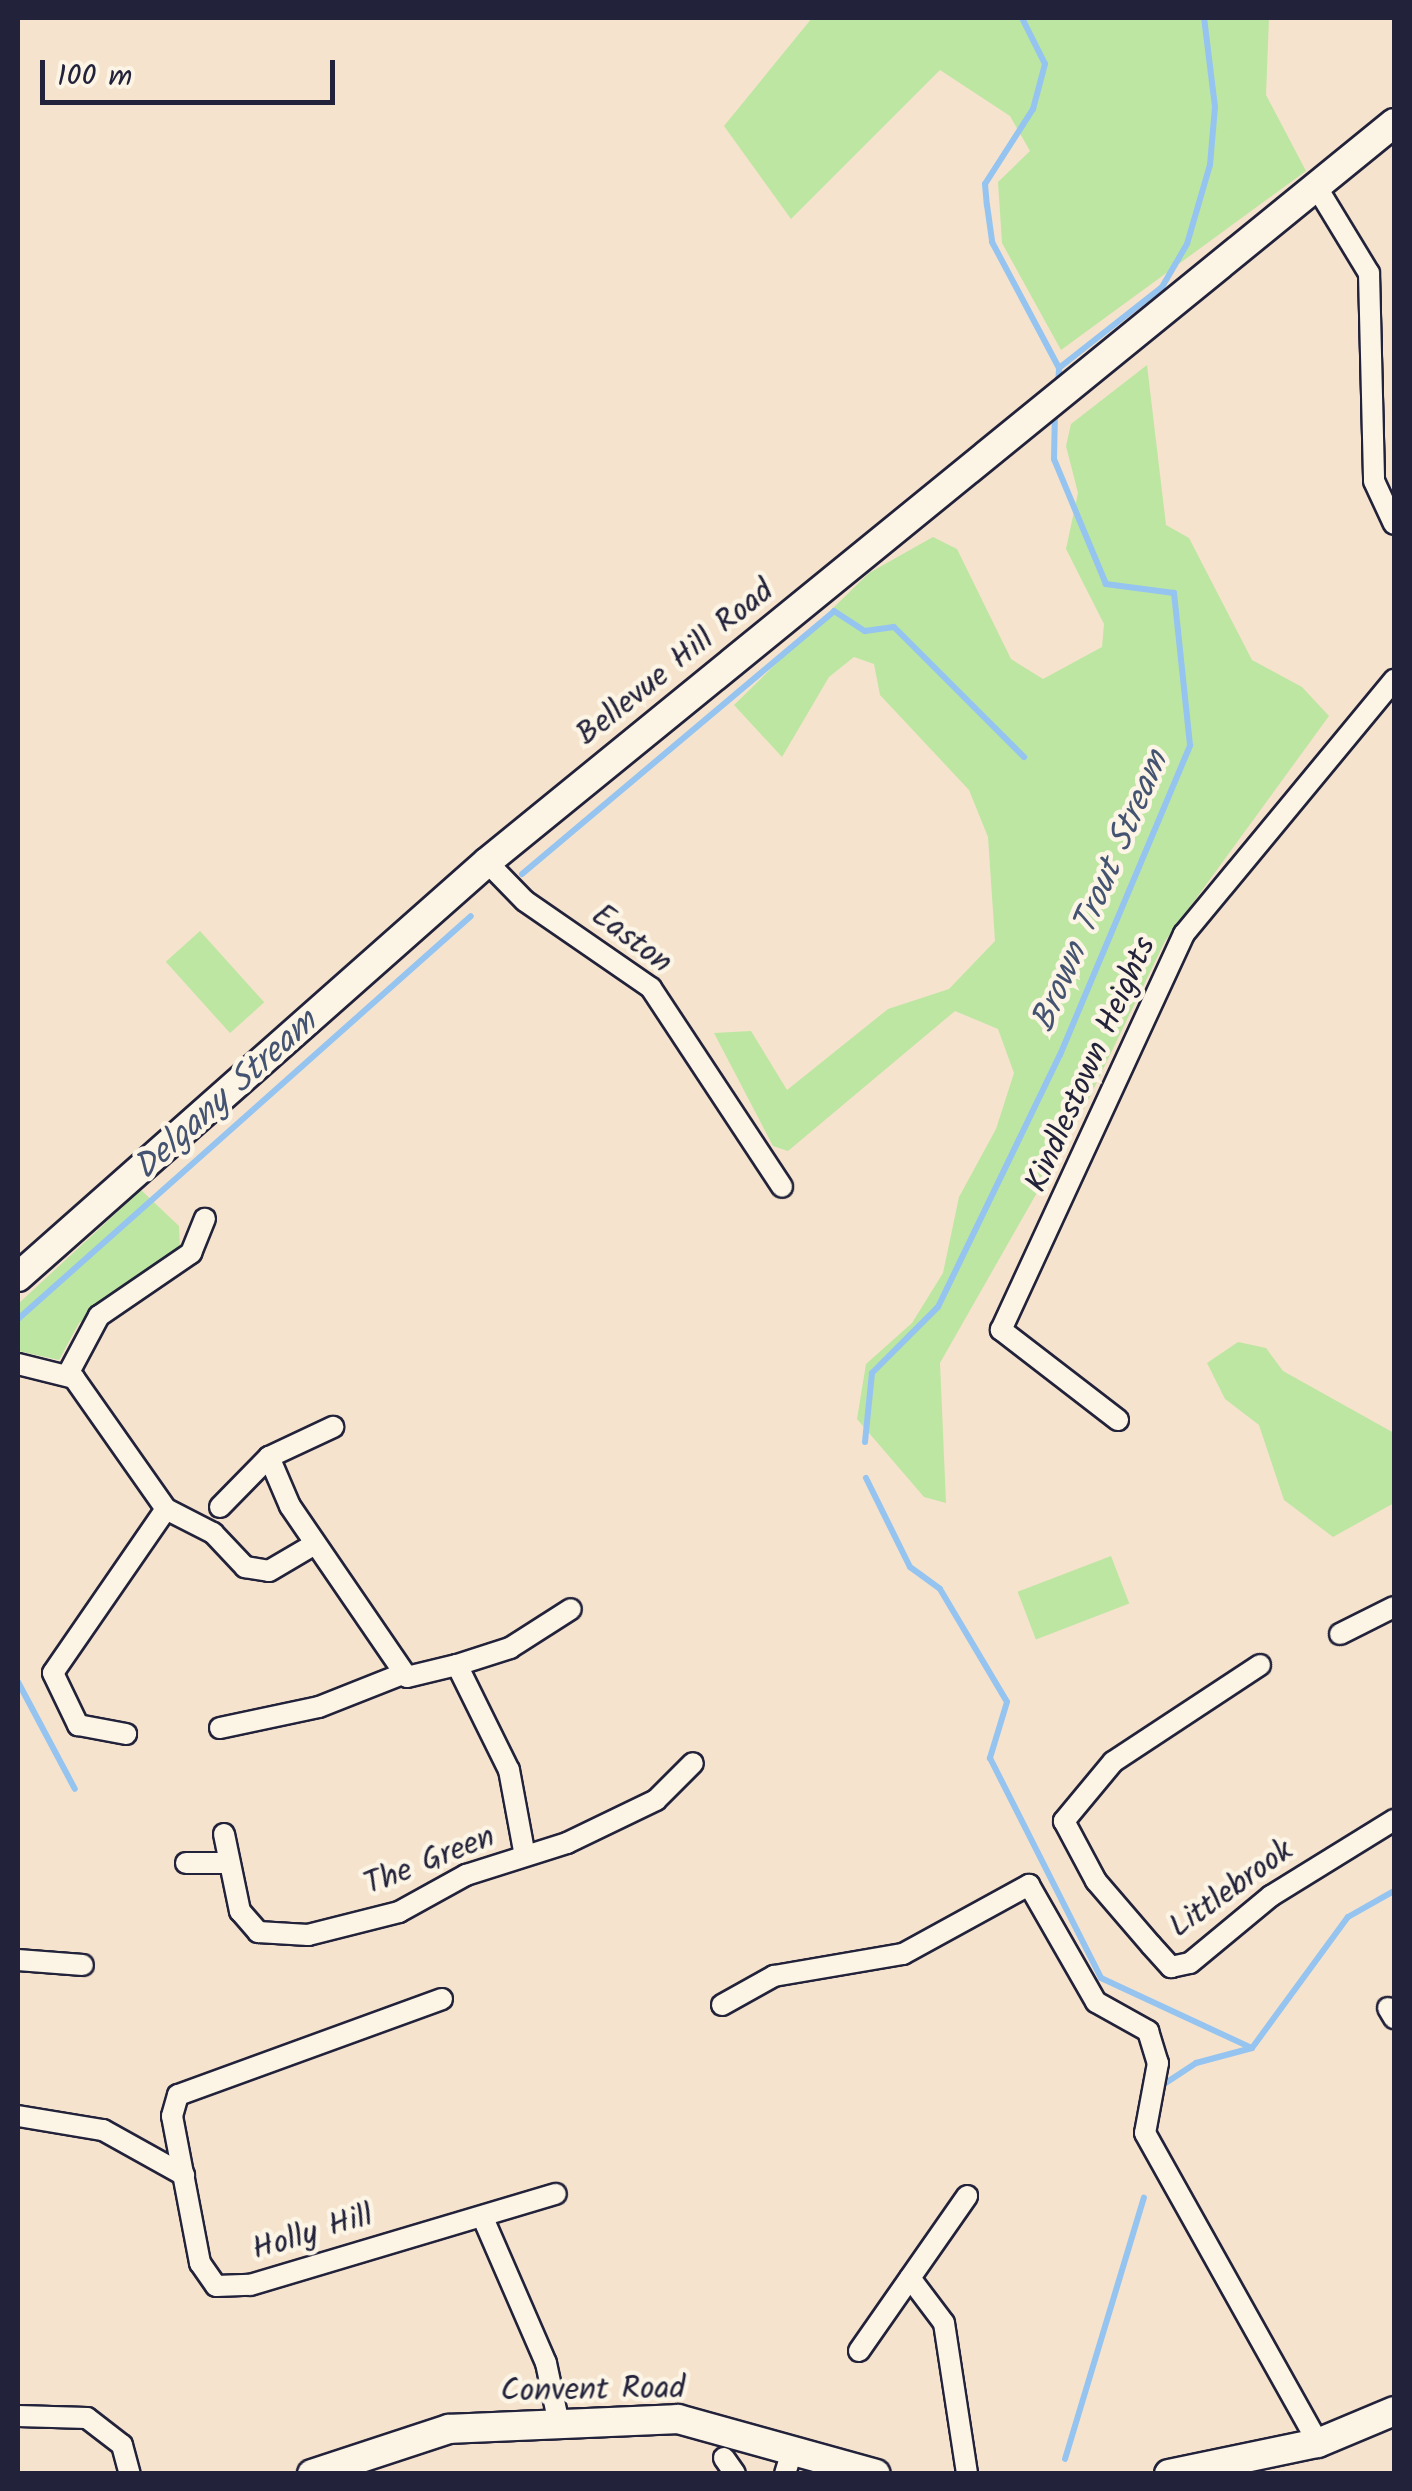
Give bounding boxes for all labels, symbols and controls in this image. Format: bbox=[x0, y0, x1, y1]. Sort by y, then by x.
scale bar bbox=[45, 40, 340, 102]
text: 100 m bbox=[57, 53, 132, 101]
street label: Bellevue Hill Road bbox=[570, 573, 782, 755]
water label: Brown Trout Stream bbox=[1023, 746, 1179, 1038]
street label: Easton bbox=[583, 897, 679, 983]
street label: Kindlestown Heights bbox=[1018, 931, 1166, 1199]
water label: Delgany Stream bbox=[125, 1003, 327, 1189]
street label: The Green bbox=[359, 1818, 501, 1906]
street label: Littlebrook bbox=[1163, 1832, 1301, 1948]
street label: Holly Hill bbox=[248, 2197, 378, 2271]
street label: Convent Road bbox=[500, 2370, 686, 2412]

